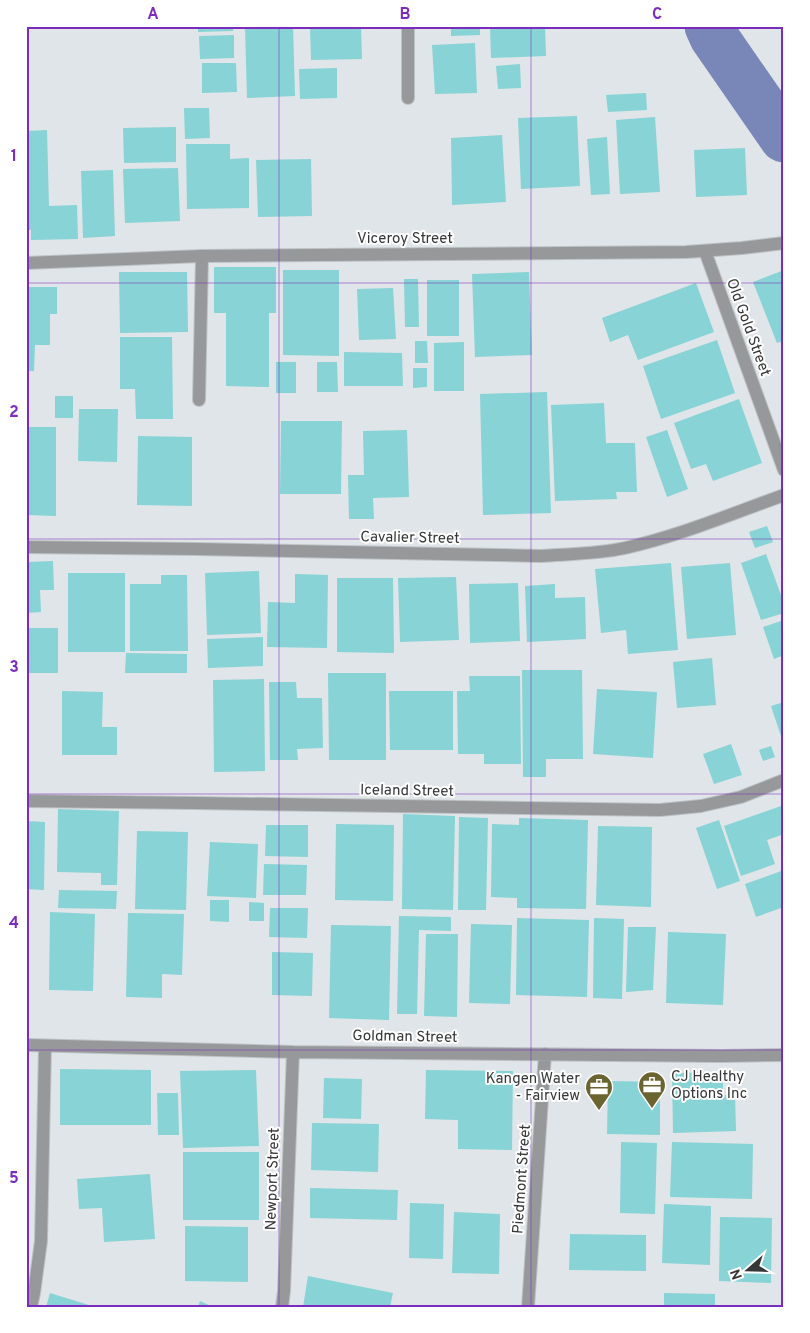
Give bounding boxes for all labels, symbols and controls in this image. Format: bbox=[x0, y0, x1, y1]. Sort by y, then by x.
text: A bbox=[147, 5, 159, 25]
text: B bbox=[399, 5, 411, 25]
text: C bbox=[652, 5, 662, 25]
text: 1 bbox=[11, 147, 17, 167]
street label: Viceroy Street bbox=[357, 230, 453, 249]
street label: Old Gold Street bbox=[721, 276, 774, 379]
text: 2 bbox=[9, 403, 19, 423]
street label: Cavalier Street bbox=[360, 528, 460, 549]
text: 3 bbox=[9, 658, 19, 678]
street label: Iceland Street bbox=[360, 781, 454, 802]
text: 4 bbox=[9, 914, 19, 934]
street label: Goldman Street bbox=[352, 1027, 458, 1048]
place label: CJ Healthy Options Inc bbox=[671, 1068, 747, 1104]
place label: Kangen Water - Fairview bbox=[486, 1070, 580, 1106]
office icon: CJ Healthy Options Inc bbox=[637, 1070, 667, 1109]
office icon: Kangen Water - Fairview bbox=[584, 1072, 614, 1111]
street label: Piedmont Street bbox=[509, 1124, 536, 1235]
street label: Newport Street bbox=[262, 1127, 285, 1231]
text: 5 bbox=[9, 1169, 19, 1189]
north arrow bbox=[722, 1246, 772, 1296]
text: N bbox=[727, 1266, 747, 1282]

